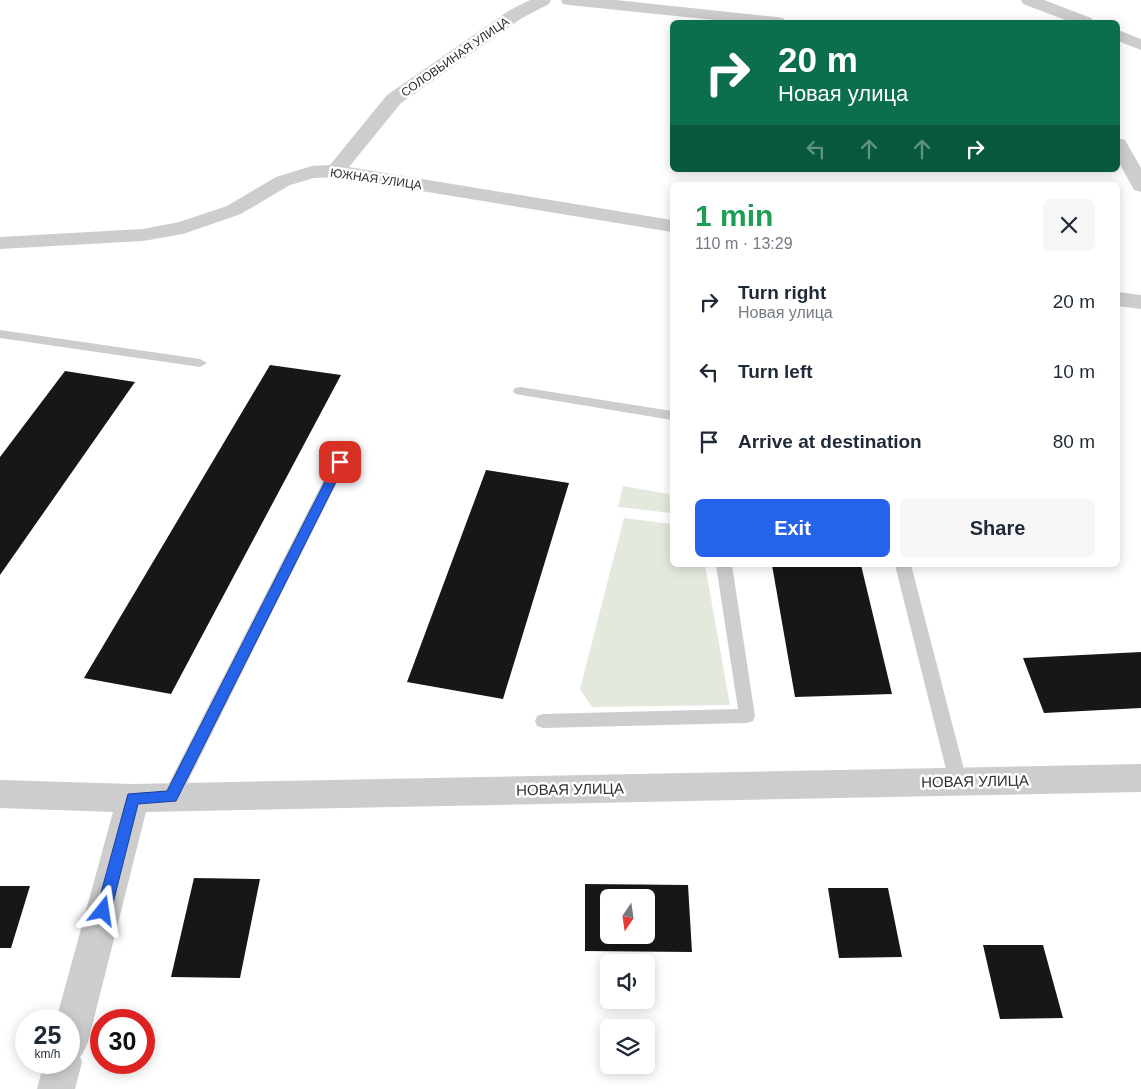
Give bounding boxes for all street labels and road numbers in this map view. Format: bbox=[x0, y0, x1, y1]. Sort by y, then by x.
street label: СОЛОВЬИНАЯ УЛИЦА bbox=[398, 14, 512, 100]
street label: ЮЖНАЯ УЛИЦА bbox=[329, 166, 423, 192]
street label: НОВАЯ УЛИЦА bbox=[921, 772, 1029, 790]
street label: НОВАЯ УЛИЦА bbox=[516, 780, 624, 798]

